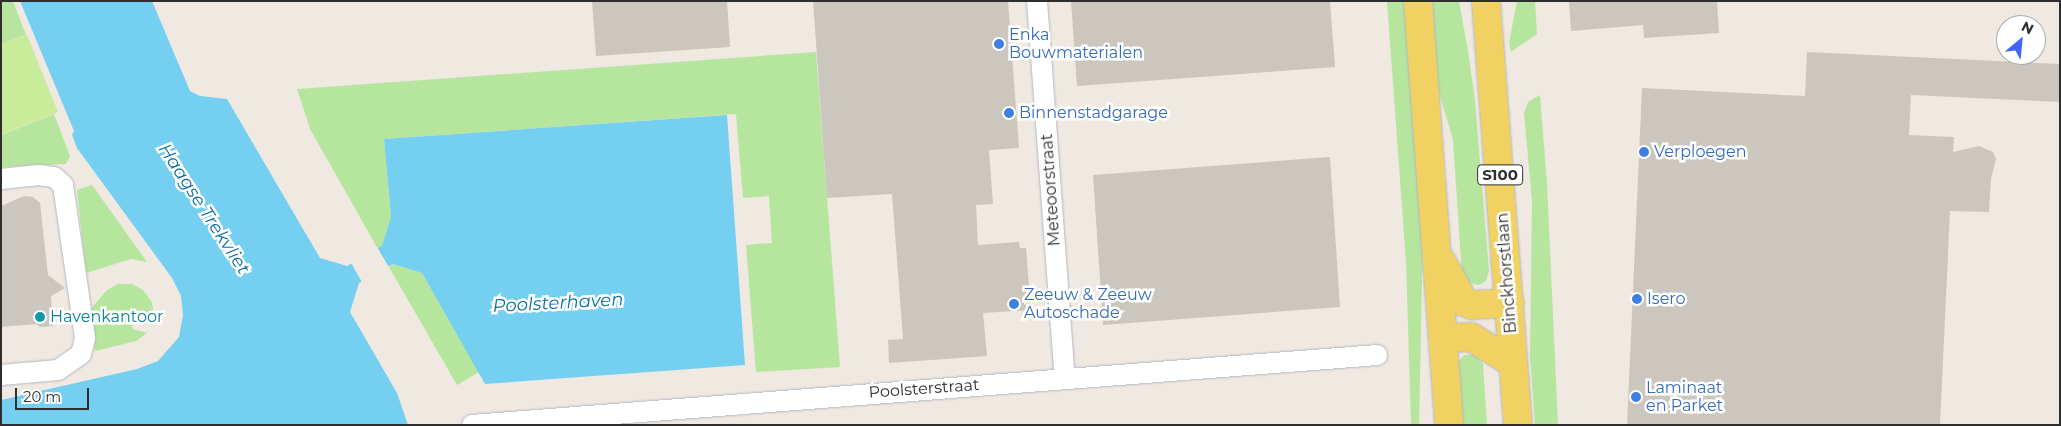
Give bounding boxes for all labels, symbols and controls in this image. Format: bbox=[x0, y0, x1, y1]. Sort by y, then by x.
north arrow bbox=[1996, 15, 2046, 65]
text: N bbox=[2018, 17, 2037, 38]
place label: Enka Bouwmaterialen bbox=[1009, 25, 1143, 63]
marker: Enka Bouwmaterialen bbox=[993, 38, 1005, 50]
place label: Binnenstadgarage bbox=[1019, 103, 1168, 123]
marker: Binnenstadgarage bbox=[1003, 107, 1015, 119]
street label: Meteoorstraat bbox=[1037, 133, 1065, 247]
water label: Haagse Trekvliet bbox=[154, 140, 254, 278]
place label: Verploegen bbox=[1654, 142, 1747, 162]
marker: Verploegen bbox=[1638, 146, 1650, 158]
road number: S100 bbox=[1476, 162, 1524, 188]
street label: Binckhorstlaan bbox=[1493, 212, 1521, 334]
place label: Zeeuw & Zeeuw Autoschade bbox=[1024, 285, 1152, 323]
water label: Poolsterhaven bbox=[492, 289, 624, 317]
place label: Isero bbox=[1647, 289, 1686, 309]
marker: Isero bbox=[1631, 293, 1643, 305]
marker: Zeeuw & Zeeuw Autoschade bbox=[1008, 298, 1020, 310]
place label: Havenkantoor bbox=[50, 307, 164, 327]
marker: Havenkantoor bbox=[34, 311, 46, 323]
street label: Poolsterstraat bbox=[868, 376, 980, 402]
scale bar bbox=[18, 378, 91, 410]
place label: Laminaat en Parket bbox=[1646, 378, 1723, 416]
text: 20 m bbox=[23, 387, 61, 406]
marker: Laminaat en Parket bbox=[1630, 391, 1642, 403]

